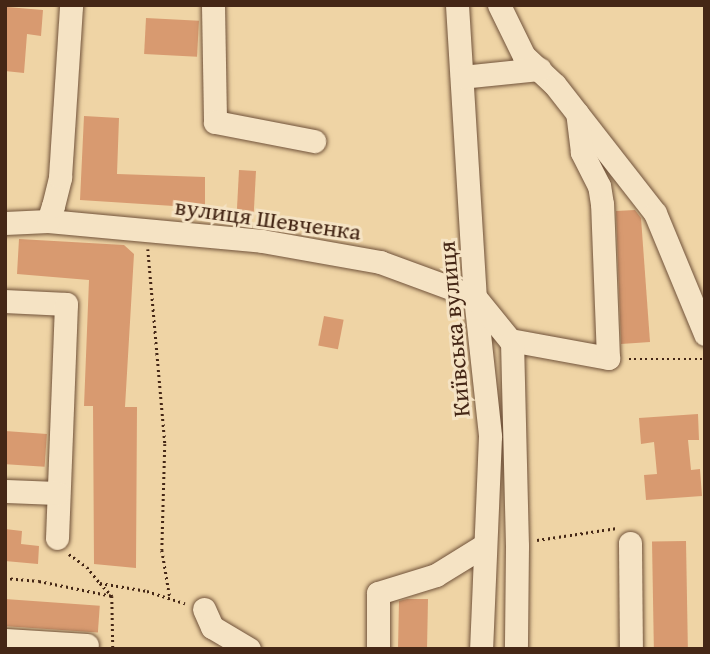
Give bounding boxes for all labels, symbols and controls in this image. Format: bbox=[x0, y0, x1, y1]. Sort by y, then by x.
street label: вулиця Шевченка bbox=[173, 192, 363, 246]
street label: Київська вулиця bbox=[432, 240, 476, 418]

